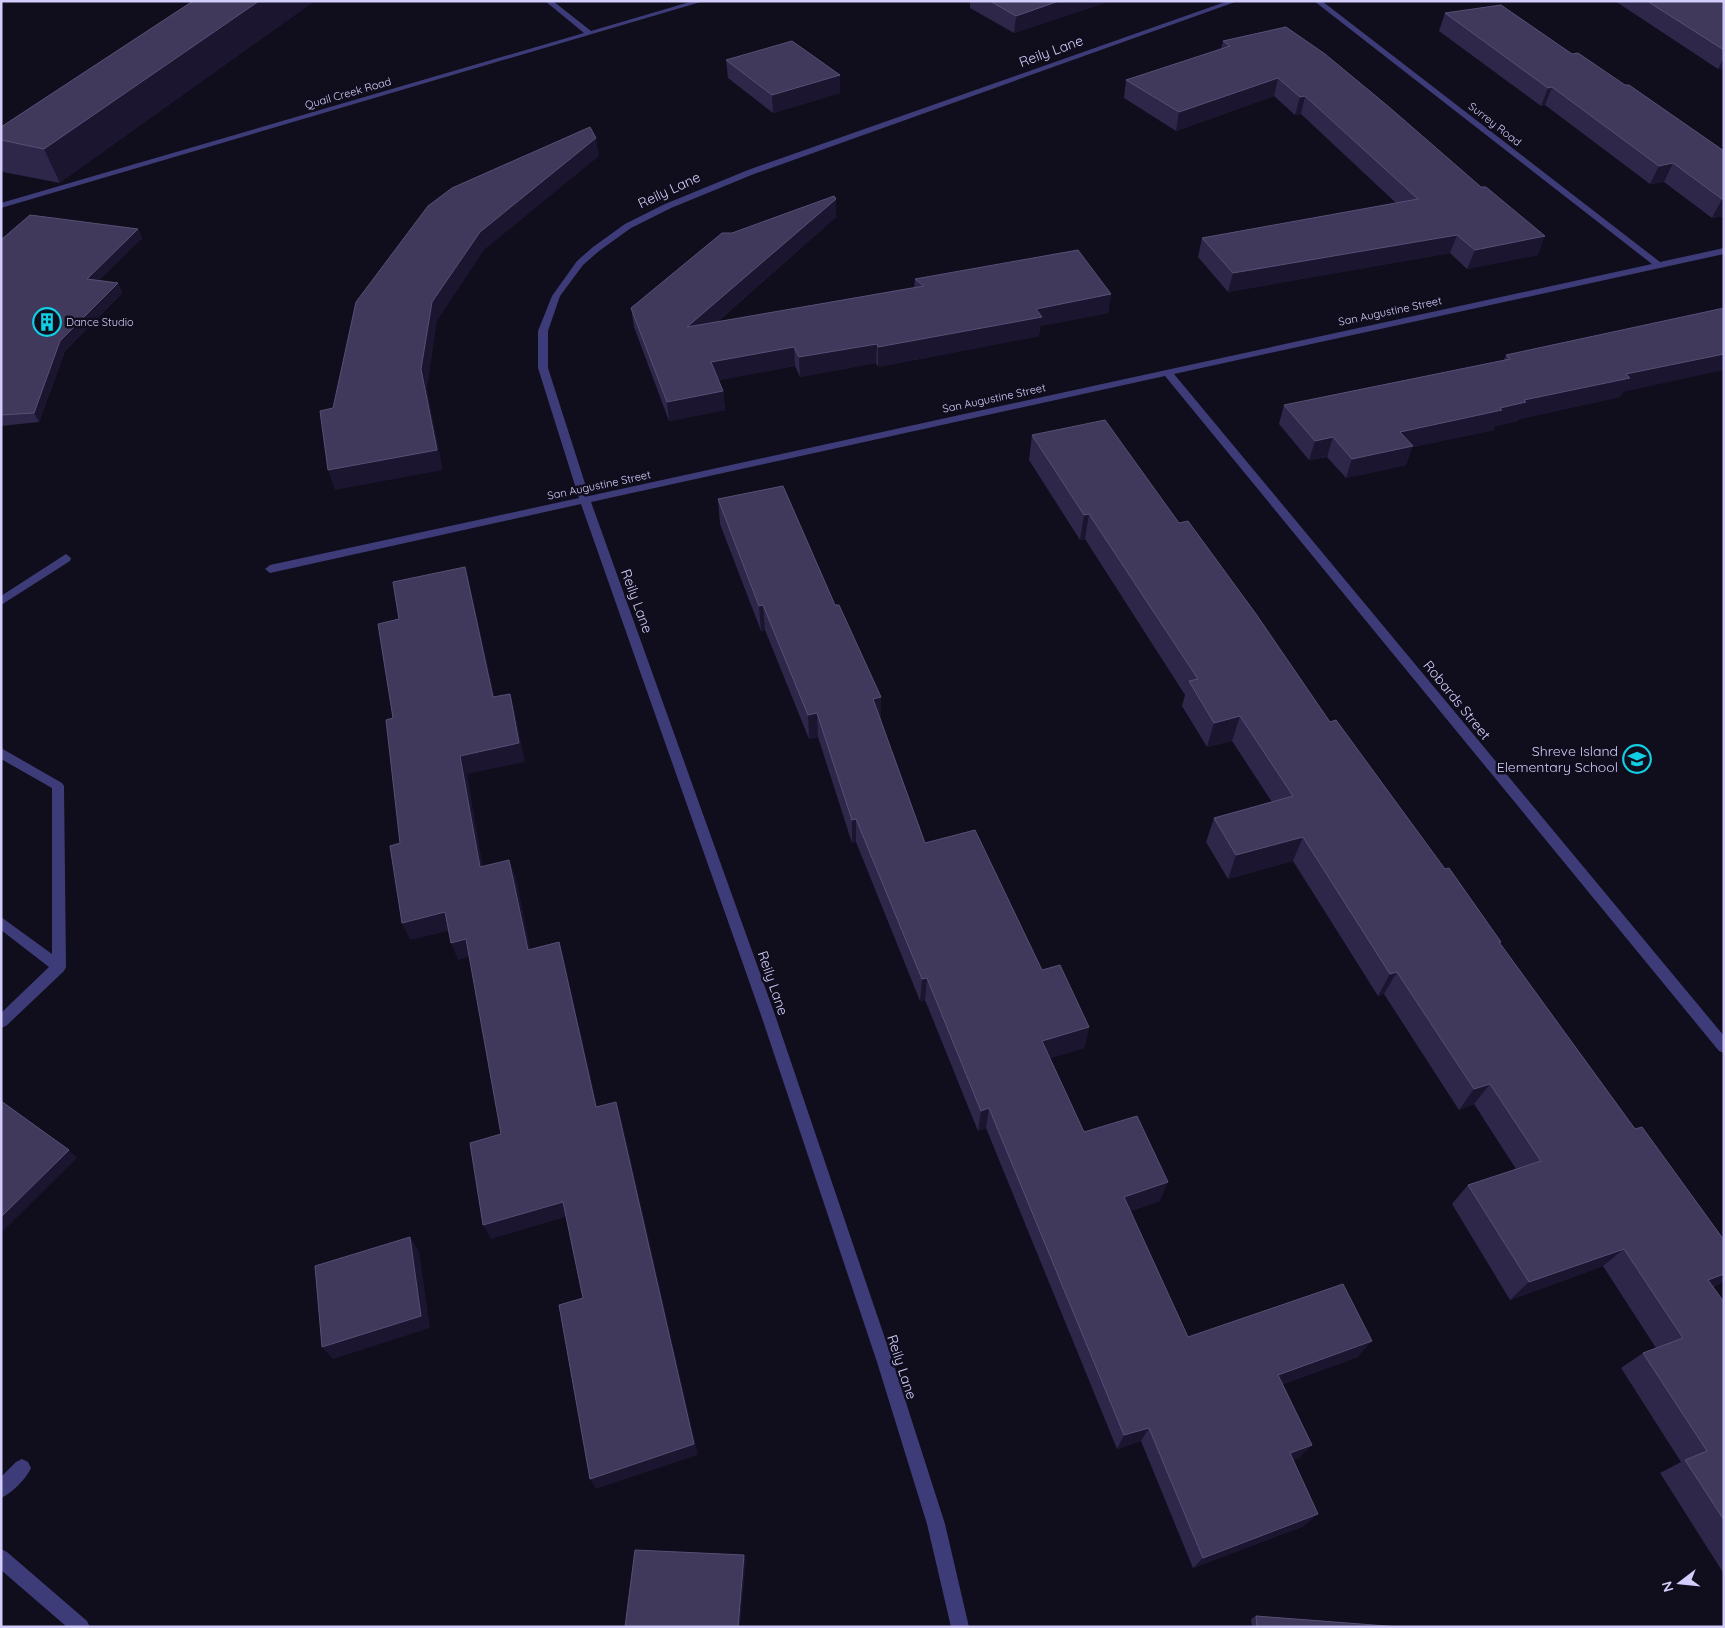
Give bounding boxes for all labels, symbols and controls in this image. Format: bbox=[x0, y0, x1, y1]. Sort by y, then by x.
street label: Reily Lane bbox=[1016, 31, 1086, 71]
street label: Quail Creek Road bbox=[303, 74, 393, 112]
street label: Surrey Road bbox=[1466, 99, 1524, 149]
street label: Reily Lane bbox=[635, 168, 703, 212]
street label: San Augustine Street bbox=[1337, 293, 1443, 329]
building icon: Dance Studio bbox=[32, 307, 62, 337]
place label: Dance Studio bbox=[66, 315, 134, 329]
street label: San Augustine Street bbox=[941, 380, 1047, 416]
street label: San Augustine Street bbox=[546, 467, 652, 503]
street label: Reily Lane bbox=[617, 566, 657, 636]
street label: Robards Street bbox=[1419, 657, 1495, 744]
place label: Shreve Island Elementary School bbox=[1497, 742, 1618, 776]
school or university icon: Shreve Island Elementary School bbox=[1622, 744, 1652, 774]
street label: Reily Lane bbox=[754, 948, 792, 1018]
street label: Reily Lane bbox=[883, 1332, 921, 1402]
north arrow bbox=[1655, 1558, 1705, 1608]
text: N bbox=[1657, 1579, 1678, 1594]

